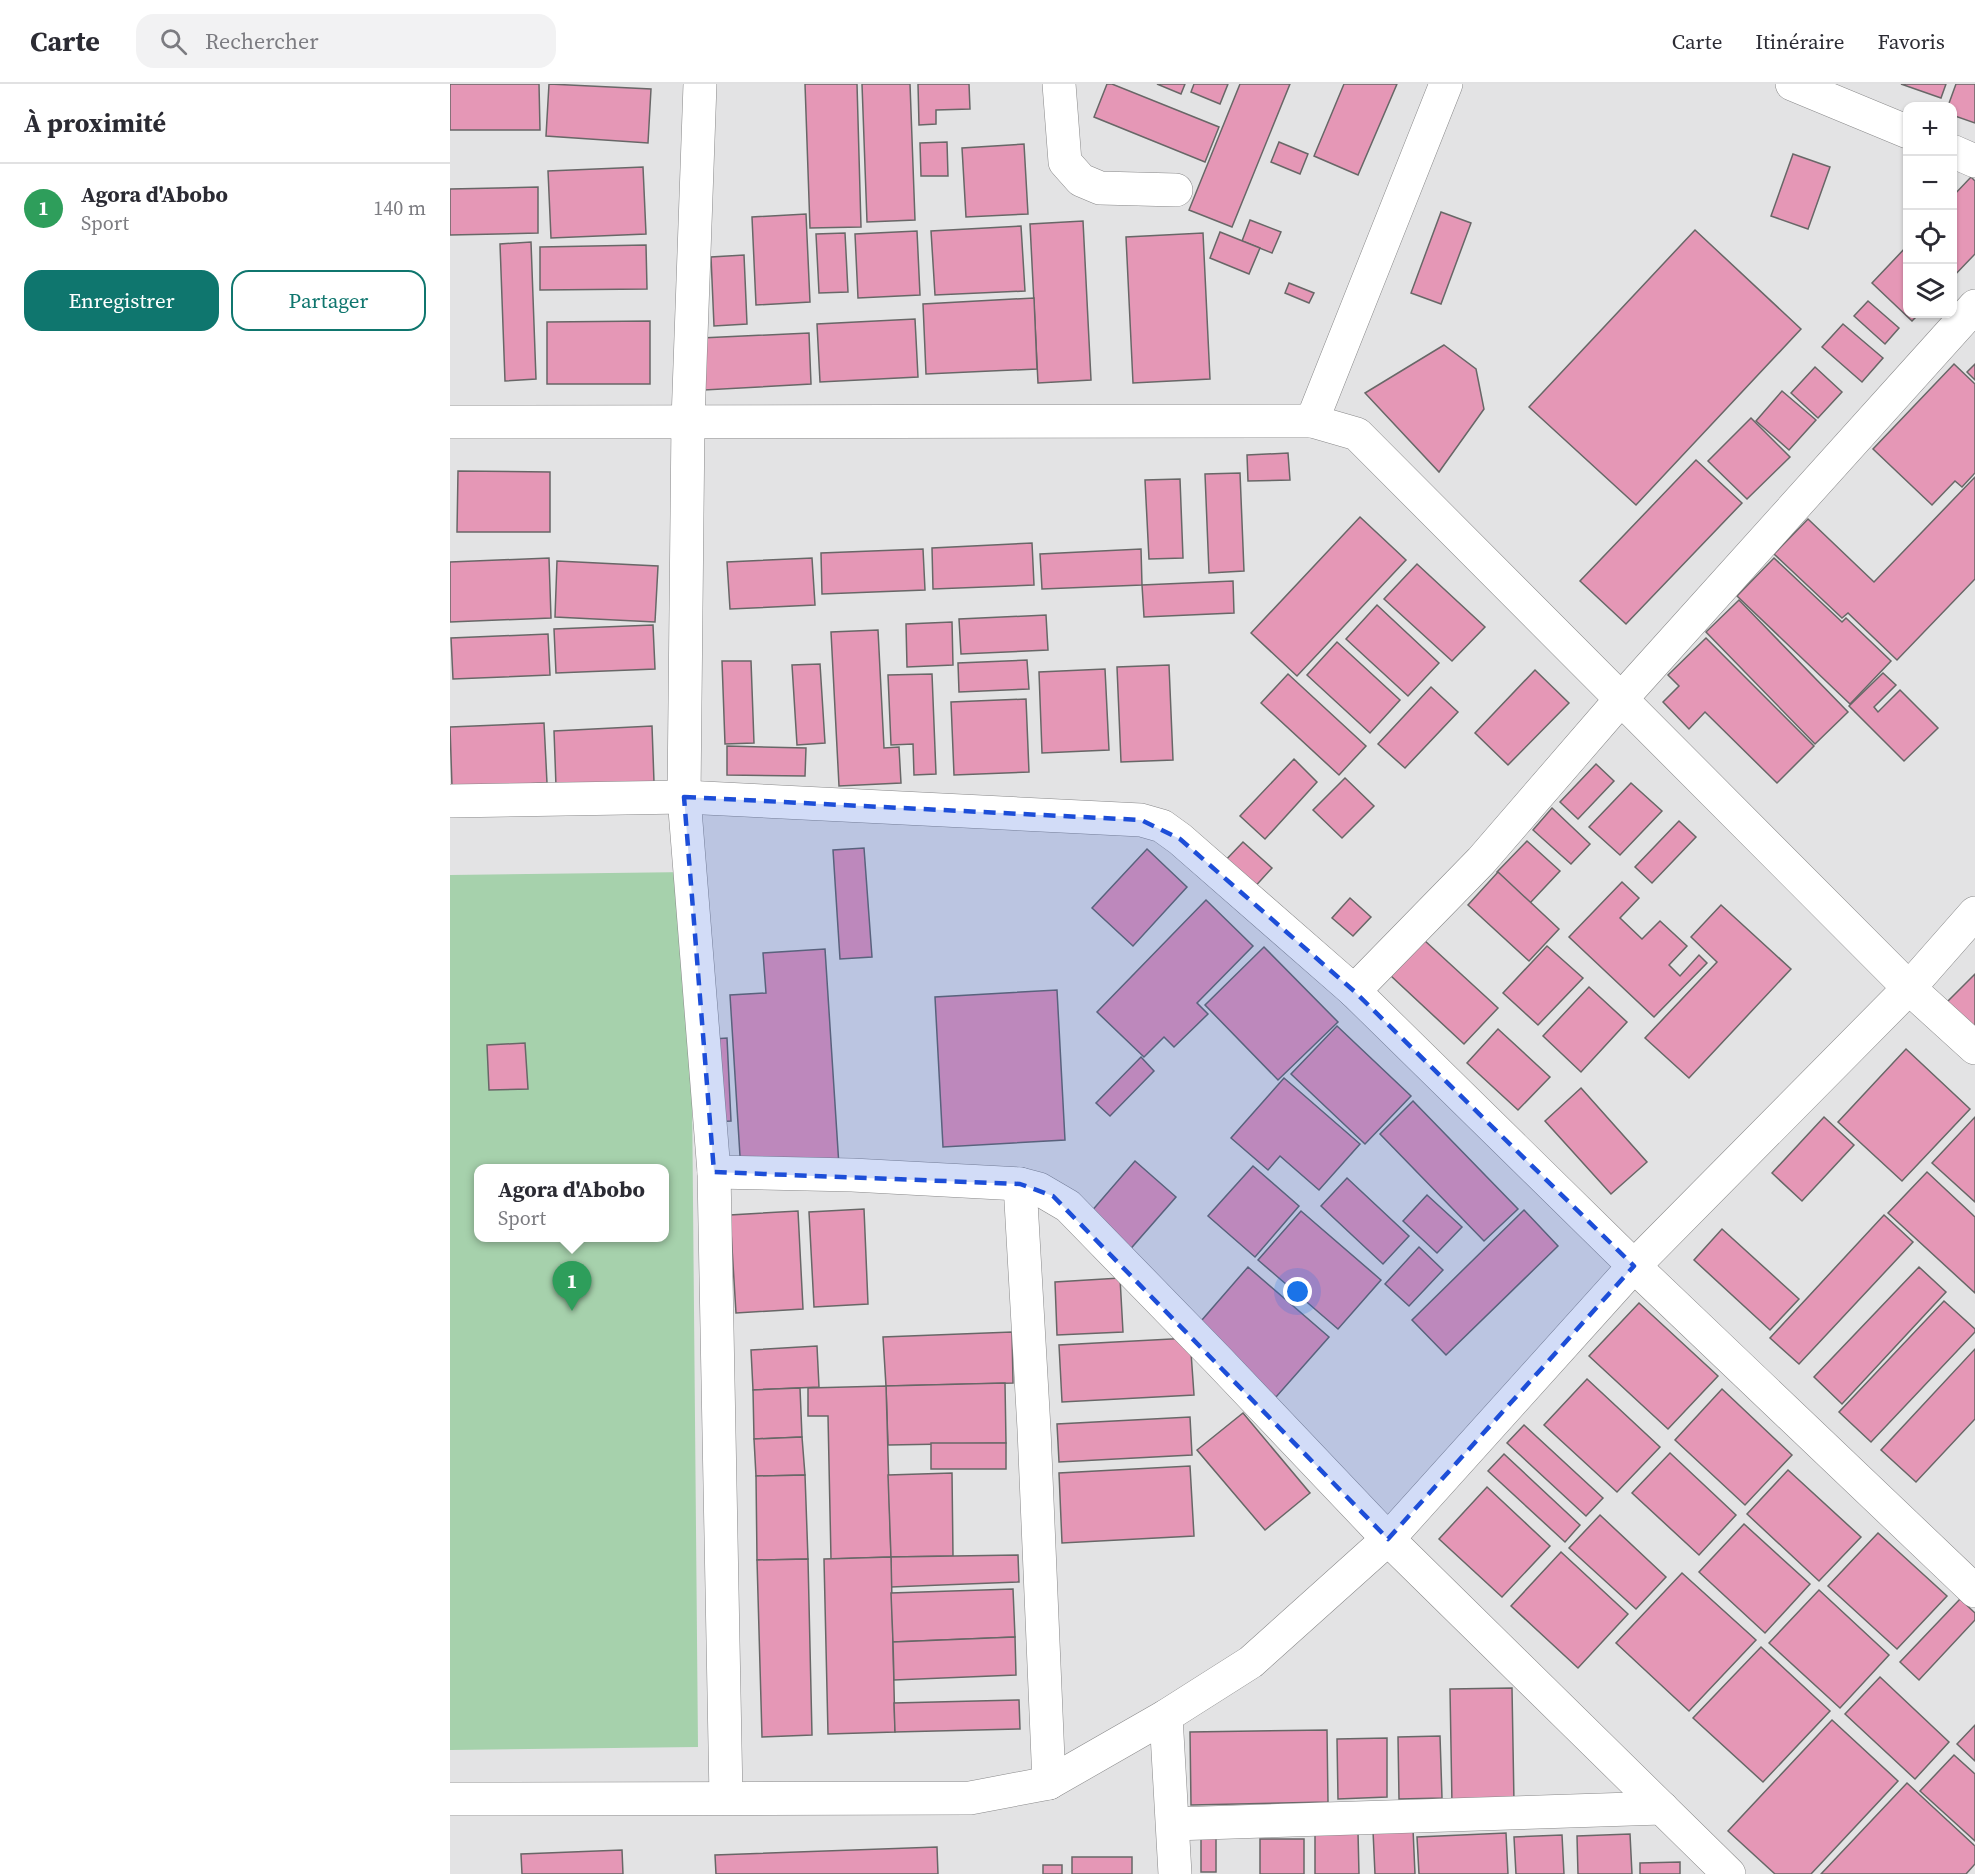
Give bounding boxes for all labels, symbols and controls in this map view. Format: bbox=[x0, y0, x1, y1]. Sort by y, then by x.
search box bbox=[136, 14, 556, 68]
text: Carte bbox=[30, 22, 100, 60]
icon: search bbox=[157, 25, 190, 58]
text: Rechercher bbox=[205, 26, 319, 56]
text: Carte bbox=[1672, 27, 1722, 56]
text: Itinéraire bbox=[1755, 27, 1844, 56]
text: Favoris bbox=[1877, 27, 1945, 56]
map controls bbox=[1903, 102, 1957, 318]
button: + bbox=[1903, 102, 1957, 156]
text: À proximité bbox=[24, 105, 166, 141]
button: − bbox=[1903, 156, 1957, 210]
text: Agora d'Abobo bbox=[81, 179, 228, 209]
text: 1 bbox=[38, 194, 49, 222]
text: 140 m bbox=[373, 194, 426, 222]
text: Sport bbox=[81, 209, 129, 237]
button: locate bbox=[1903, 210, 1957, 264]
button: layers bbox=[1903, 264, 1957, 318]
button: Enregistrer bbox=[24, 270, 219, 331]
button: Partager bbox=[231, 270, 426, 331]
popup bbox=[474, 1164, 669, 1242]
text: Agora d'Abobo bbox=[498, 1174, 645, 1204]
text: Sport bbox=[498, 1204, 546, 1232]
pin: 1 bbox=[552, 1262, 592, 1311]
your location bbox=[1283, 1277, 1312, 1306]

